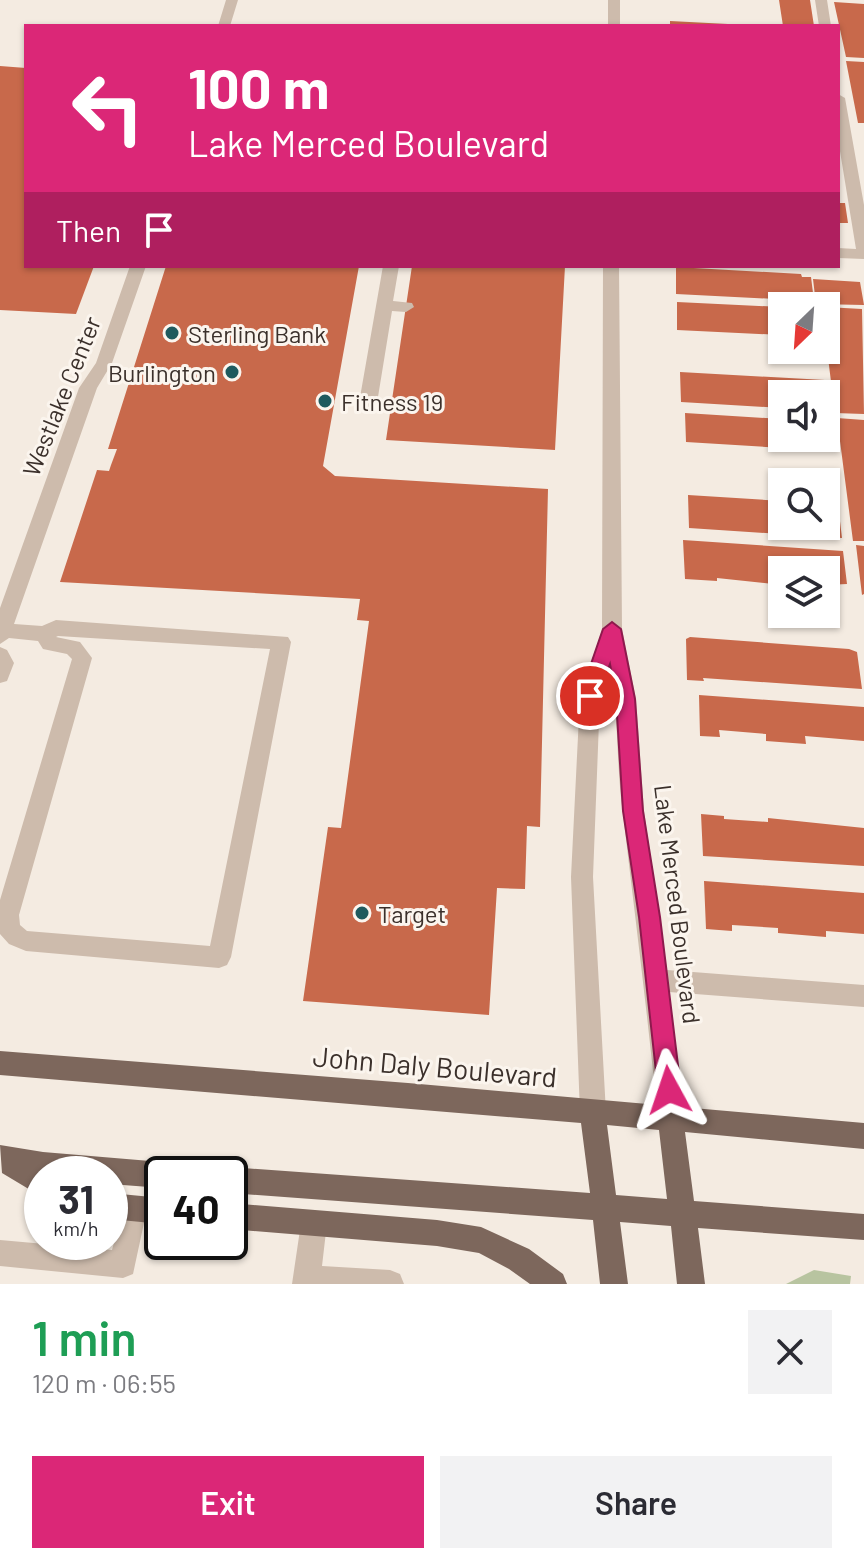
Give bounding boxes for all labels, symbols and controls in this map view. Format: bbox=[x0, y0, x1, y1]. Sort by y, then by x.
text: 100 m bbox=[188, 53, 330, 120]
icon: left bbox=[56, 56, 160, 160]
text: Lake Merced Boulevard bbox=[188, 121, 549, 164]
icon: arrive bbox=[137, 208, 181, 252]
text: Then bbox=[56, 212, 121, 248]
north arrow bbox=[768, 292, 840, 364]
map controls bbox=[768, 292, 840, 628]
street label: Westlake Center bbox=[16, 312, 106, 480]
place label: Sterling Bank bbox=[188, 319, 326, 348]
marker: Sterling Bank bbox=[163, 324, 181, 342]
place label: Burlington bbox=[108, 358, 216, 387]
marker: Burlington bbox=[223, 363, 241, 381]
button: sound bbox=[768, 380, 840, 452]
place label: Fitness 19 bbox=[341, 387, 443, 416]
marker: Fitness 19 bbox=[316, 392, 334, 410]
button: search bbox=[768, 468, 840, 540]
button: layers bbox=[768, 556, 840, 628]
pin bbox=[556, 662, 624, 730]
icon: arrive bbox=[568, 674, 612, 718]
street label: Lake Merced Boulevard bbox=[649, 783, 707, 1025]
place label: Target bbox=[378, 899, 446, 928]
marker: Target bbox=[353, 904, 371, 922]
street label: John Daly Boulevard bbox=[311, 1038, 559, 1094]
position arrow bbox=[627, 1048, 711, 1132]
speed limit sign: 40 bbox=[144, 1156, 248, 1260]
text: 31 bbox=[58, 1174, 94, 1222]
text: km/h bbox=[53, 1216, 99, 1240]
text: 1 min bbox=[32, 1308, 137, 1366]
button: close bbox=[748, 1310, 832, 1394]
text: 120 m · 06:55 bbox=[32, 1367, 176, 1398]
button: Exit bbox=[32, 1456, 424, 1548]
button: Share bbox=[440, 1456, 832, 1548]

